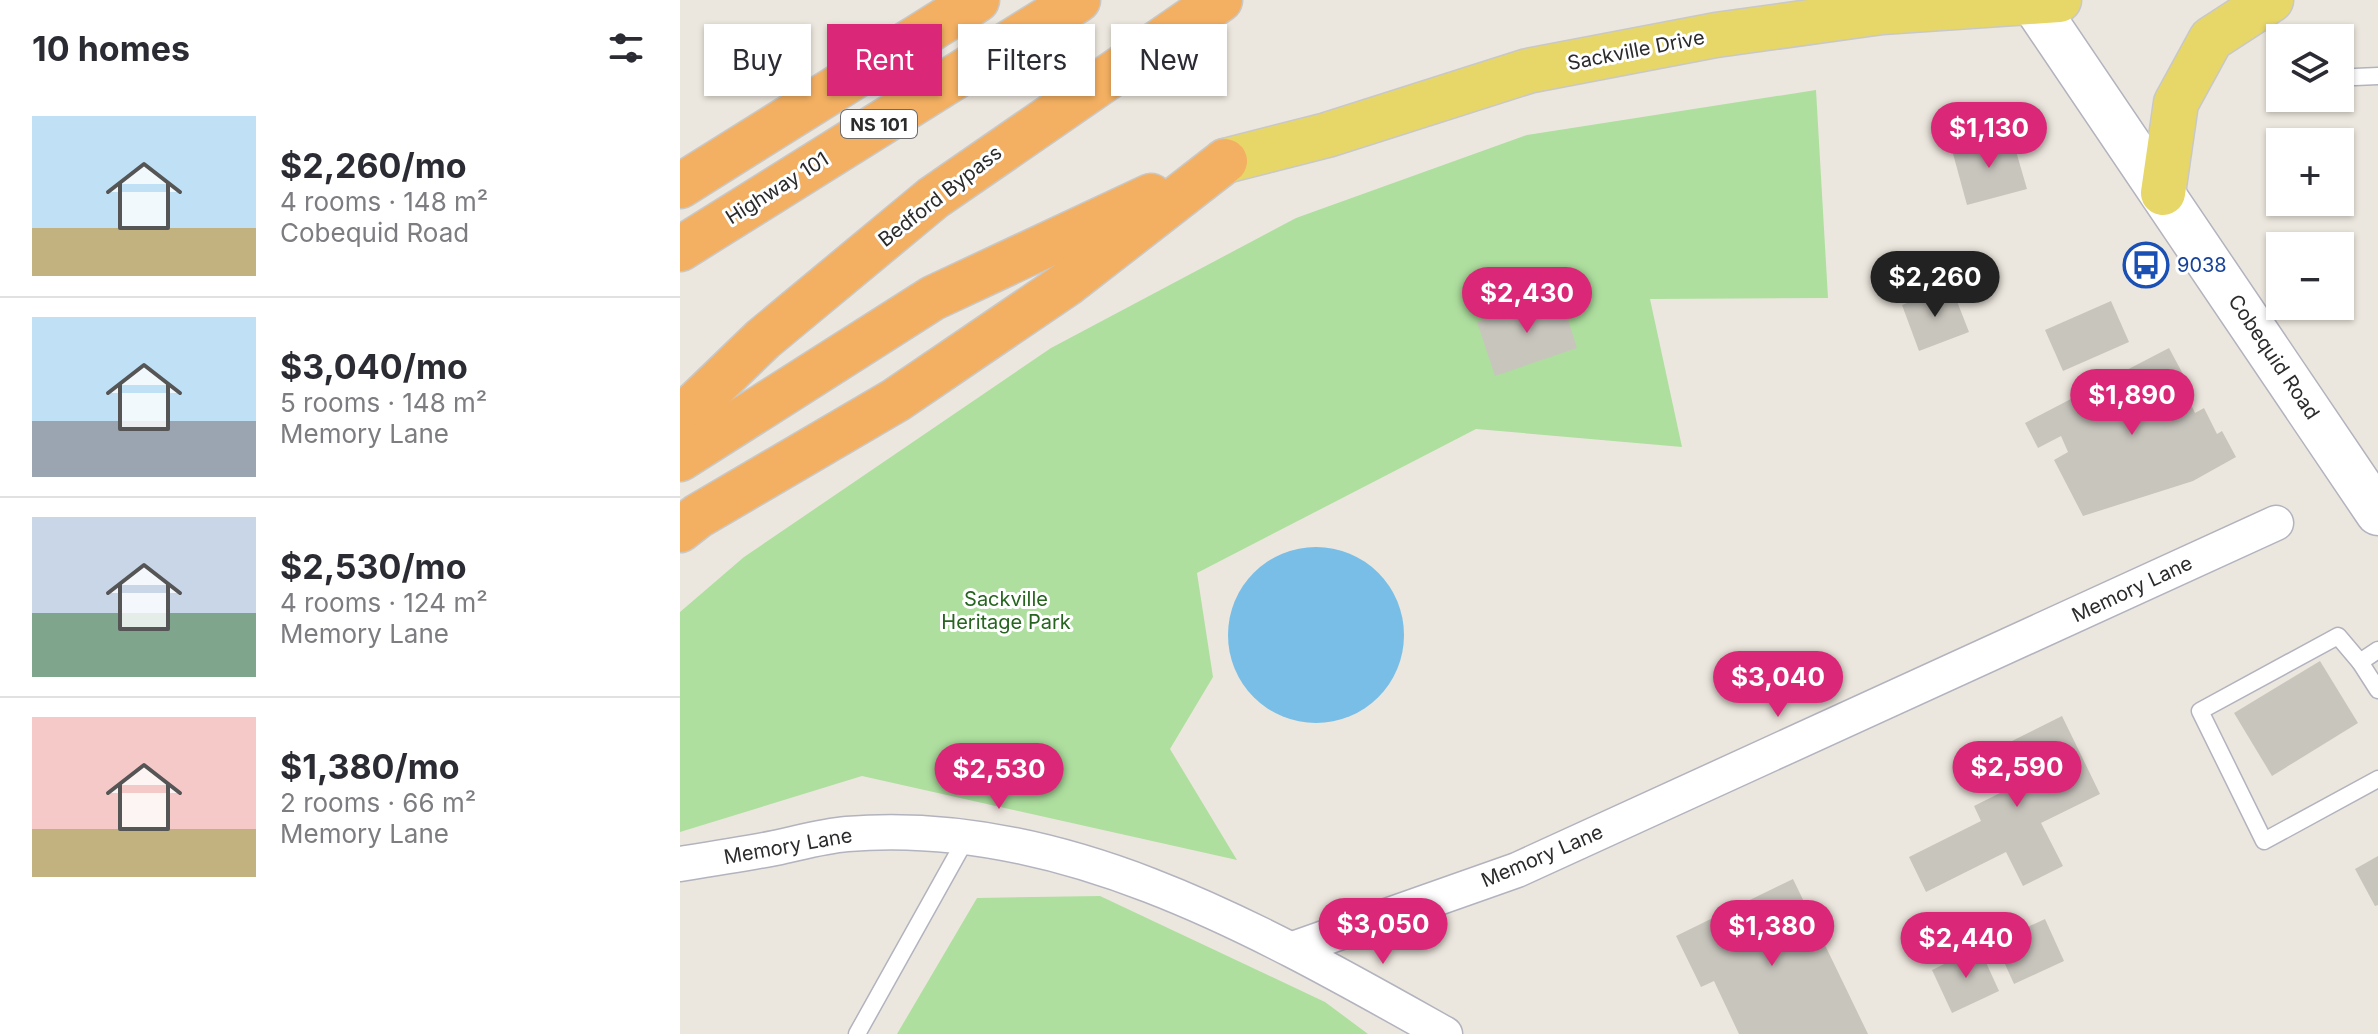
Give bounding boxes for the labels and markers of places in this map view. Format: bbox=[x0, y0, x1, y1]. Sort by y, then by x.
pin: $1,130 bbox=[1924, 102, 2054, 170]
bus stop icon: 9038 bbox=[2122, 241, 2170, 289]
pin: $2,260 bbox=[1870, 251, 2000, 319]
place label: 9038 bbox=[2177, 253, 2227, 277]
pin: $2,430 bbox=[1462, 267, 1592, 335]
pin: $1,890 bbox=[2067, 369, 2197, 437]
pin: $3,040 bbox=[1713, 651, 1843, 719]
pin: $2,590 bbox=[1952, 741, 2082, 809]
pin: $2,530 bbox=[934, 743, 1064, 811]
pin: $3,050 bbox=[1318, 898, 1448, 966]
pin: $1,380 bbox=[1707, 900, 1837, 968]
pin: $2,440 bbox=[1901, 912, 2031, 980]

